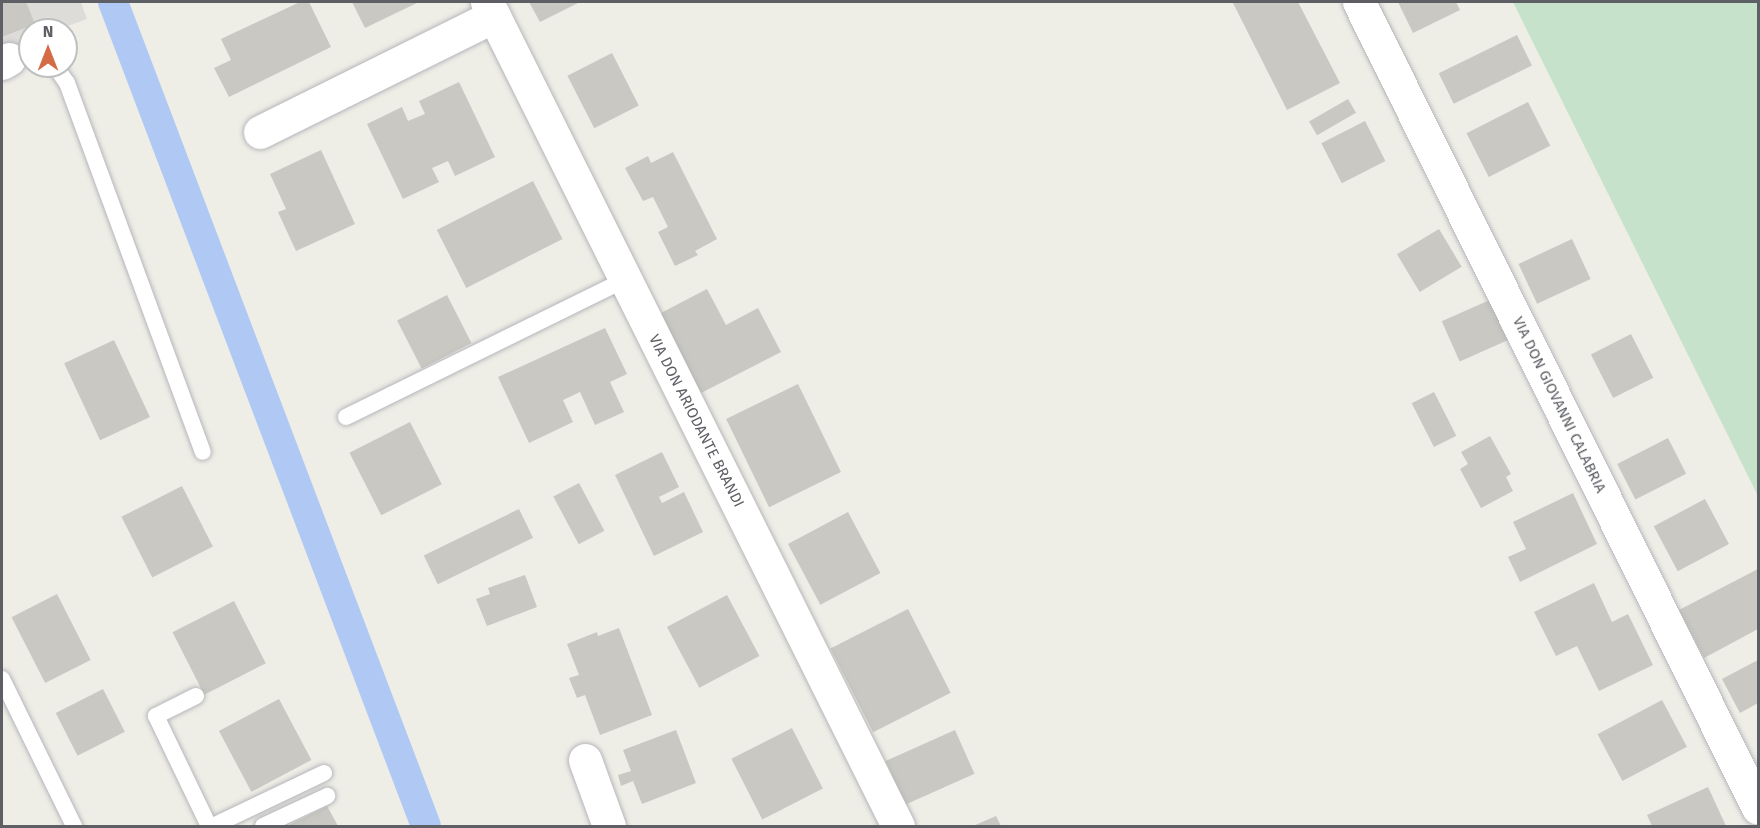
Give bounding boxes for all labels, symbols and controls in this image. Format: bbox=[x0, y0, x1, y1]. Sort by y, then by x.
north arrow bbox=[18, 18, 78, 78]
text: N bbox=[43, 22, 53, 41]
street label: VIA DON GIOVANNI CALABRIA bbox=[1508, 314, 1610, 496]
street label: VIA DON ARIODANTE BRANDI bbox=[645, 332, 747, 510]

